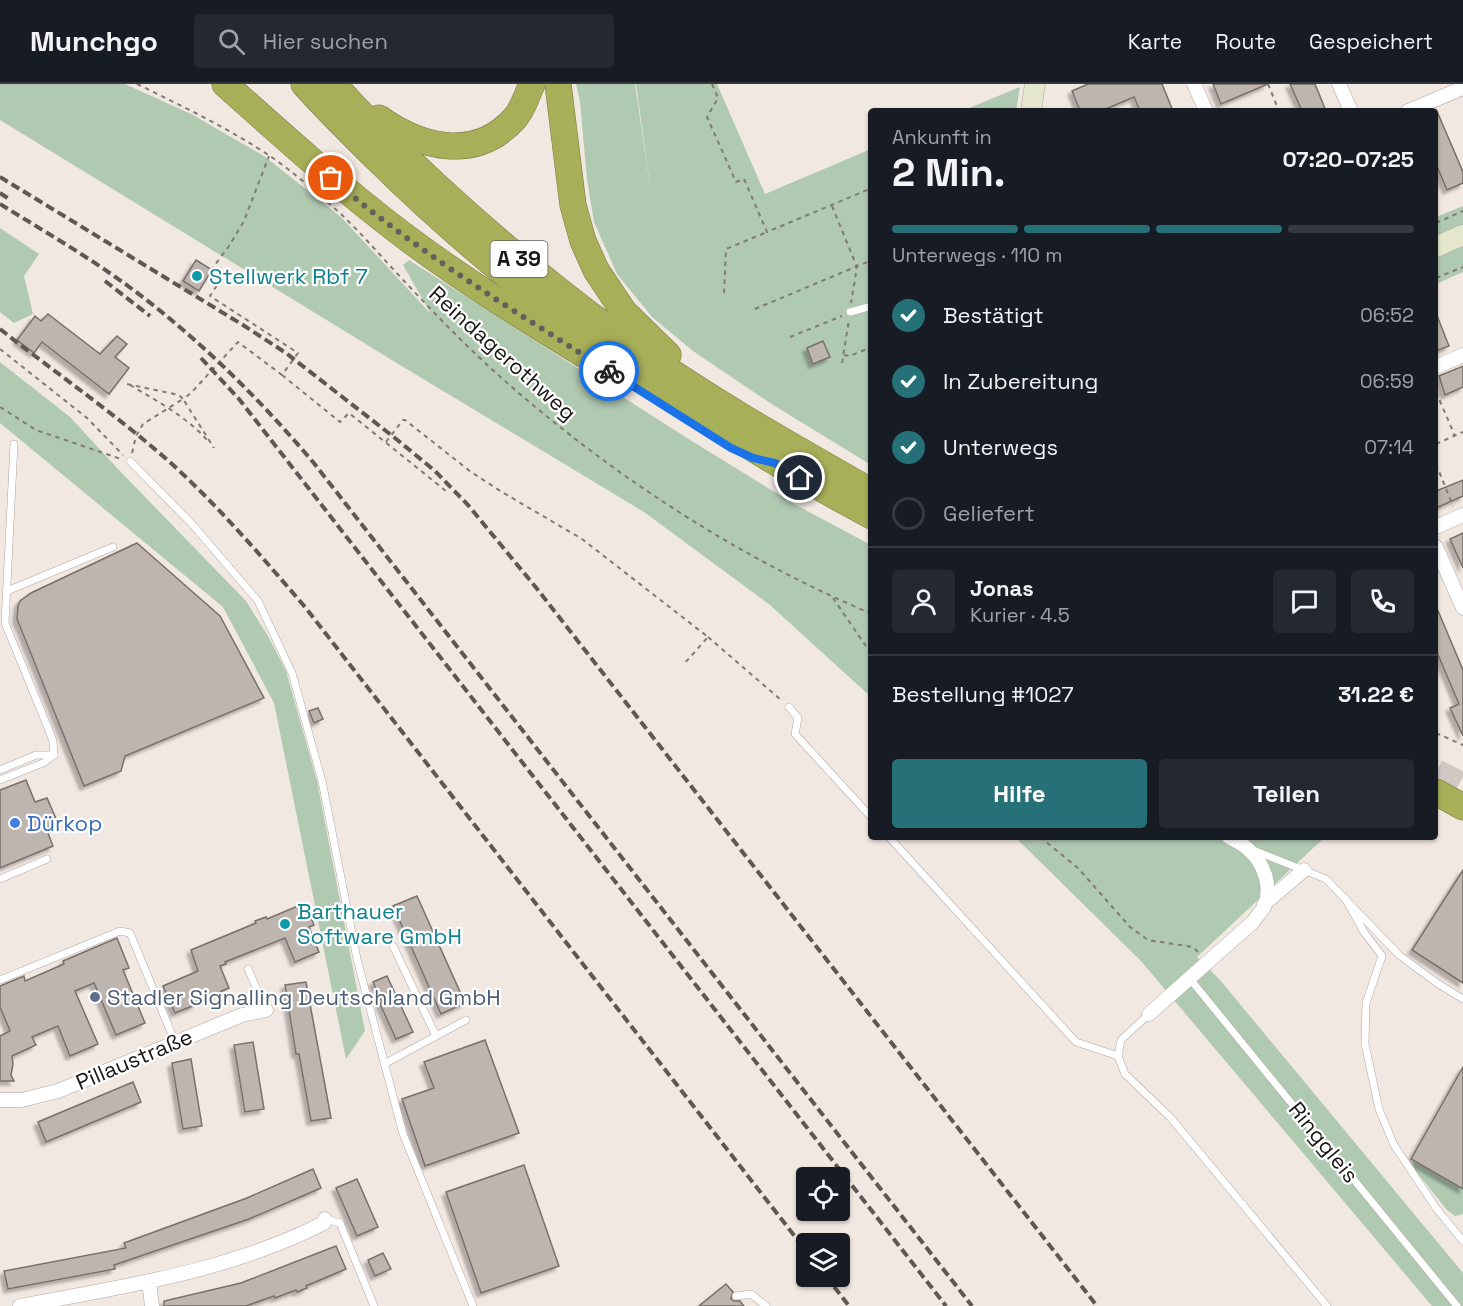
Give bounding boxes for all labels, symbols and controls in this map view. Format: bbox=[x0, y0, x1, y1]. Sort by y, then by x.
search box bbox=[194, 14, 614, 68]
text: Munchgo bbox=[30, 23, 158, 59]
icon: search bbox=[215, 25, 248, 58]
text: Hier suchen bbox=[263, 27, 388, 55]
text: Karte bbox=[1128, 28, 1182, 55]
text: Route bbox=[1215, 28, 1276, 55]
text: Gespeichert bbox=[1309, 28, 1433, 55]
text: Ankunft in bbox=[892, 124, 992, 150]
text: 07:20–07:25 bbox=[1282, 145, 1414, 173]
text: 2 Min. bbox=[892, 148, 1006, 197]
pin bbox=[305, 152, 356, 203]
icon: bag bbox=[314, 161, 347, 194]
road number: A 39 bbox=[490, 241, 548, 277]
text: Unterwegs · 110 m bbox=[892, 242, 1062, 268]
place label: Stellwerk Rbf 7 bbox=[209, 262, 368, 290]
marker: Stellwerk Rbf 7 bbox=[190, 269, 204, 283]
street label: Reindagerothweg bbox=[424, 280, 582, 426]
icon: check bbox=[892, 299, 925, 332]
text: Bestätigt bbox=[943, 301, 1044, 329]
text: 06:52 bbox=[1360, 302, 1414, 328]
courier bbox=[579, 341, 639, 401]
icon: bike bbox=[593, 355, 626, 388]
icon: check bbox=[892, 365, 925, 398]
text: In Zubereitung bbox=[943, 367, 1098, 395]
text: 06:59 bbox=[1360, 368, 1414, 394]
icon: check bbox=[892, 431, 925, 464]
text: Unterwegs bbox=[943, 433, 1058, 461]
text: 07:14 bbox=[1364, 434, 1414, 460]
pin bbox=[774, 452, 825, 503]
icon: home bbox=[783, 461, 816, 494]
text: Geliefert bbox=[943, 499, 1035, 527]
button: person bbox=[892, 570, 955, 633]
button: chat bbox=[1273, 570, 1336, 633]
button: phone bbox=[1351, 570, 1414, 633]
text: Jonas bbox=[970, 574, 1034, 602]
text: Kurier · 4.5 bbox=[970, 602, 1070, 628]
text: Bestellung #1027 bbox=[892, 680, 1074, 708]
text: 31.22 € bbox=[1338, 680, 1414, 708]
button: Hilfe bbox=[892, 759, 1147, 828]
button: Teilen bbox=[1159, 759, 1414, 828]
place label: Dürkop bbox=[27, 809, 102, 837]
marker: Dürkop bbox=[8, 816, 22, 830]
place label: Barthauer Software GmbH bbox=[297, 897, 462, 950]
marker: Barthauer Software GmbH bbox=[278, 917, 292, 931]
place label: Stadler Signalling Deutschland GmbH bbox=[107, 983, 501, 1011]
marker: Stadler Signalling Deutschland GmbH bbox=[88, 990, 102, 1004]
street label: Pillaustraße bbox=[71, 1022, 197, 1096]
street label: Ringgleis bbox=[1283, 1096, 1365, 1188]
map controls bbox=[796, 1167, 850, 1287]
button: locate bbox=[796, 1167, 850, 1221]
button: layers bbox=[796, 1233, 850, 1287]

